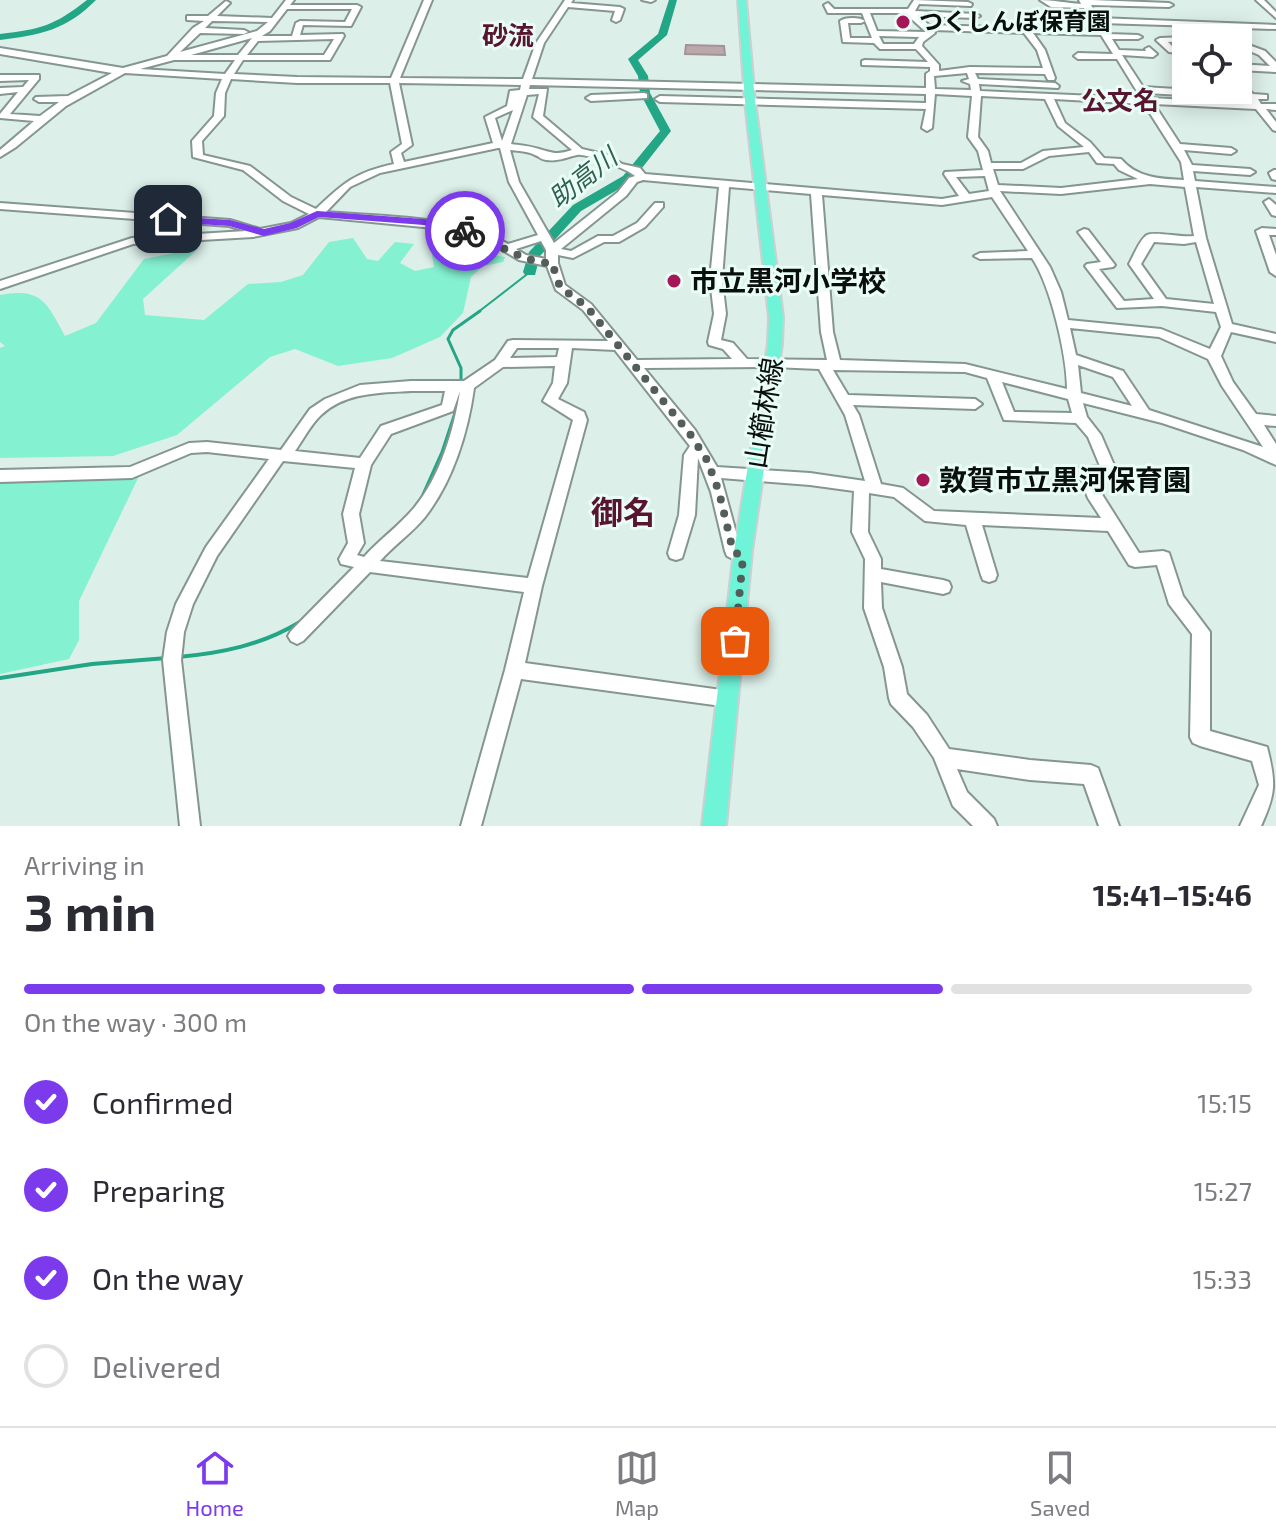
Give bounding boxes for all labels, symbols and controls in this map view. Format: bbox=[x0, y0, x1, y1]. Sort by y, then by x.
place label: つくしんぼ保育園 bbox=[919, 6, 1111, 35]
marker: つくしんぼ保育園 bbox=[894, 13, 912, 31]
district label: 砂流 bbox=[482, 19, 534, 50]
map controls bbox=[1172, 24, 1252, 104]
button: locate bbox=[1172, 24, 1252, 104]
district label: 公文名 bbox=[1081, 84, 1159, 115]
water label: 助高川 bbox=[542, 139, 625, 213]
pin bbox=[134, 185, 202, 253]
courier bbox=[425, 191, 505, 271]
icon: home bbox=[146, 197, 190, 241]
icon: bike bbox=[443, 209, 487, 253]
place label: 市立黒河小学校 bbox=[690, 263, 886, 297]
marker: 市立黒河小学校 bbox=[665, 272, 683, 290]
street label: 山櫛林線 bbox=[737, 355, 789, 471]
place label: 敦賀市立黒河保育園 bbox=[939, 462, 1191, 496]
marker: 敦賀市立黒河保育園 bbox=[914, 471, 932, 489]
district label: 御名 bbox=[591, 492, 655, 530]
pin bbox=[701, 607, 769, 675]
icon: bag bbox=[713, 619, 757, 663]
text: Arriving in bbox=[24, 849, 145, 880]
text: 15:41–15:46 bbox=[1093, 876, 1252, 912]
text: 3 min bbox=[24, 879, 156, 941]
text: On the way · 300 m bbox=[24, 1006, 247, 1037]
icon: check bbox=[24, 1080, 68, 1124]
text: Confirmed bbox=[92, 1084, 233, 1120]
text: 15:15 bbox=[1197, 1087, 1252, 1118]
icon: check bbox=[24, 1168, 68, 1212]
text: Preparing bbox=[92, 1172, 225, 1208]
text: 15:27 bbox=[1194, 1175, 1252, 1206]
icon: check bbox=[24, 1256, 68, 1300]
text: On the way bbox=[92, 1260, 244, 1296]
text: 15:33 bbox=[1193, 1263, 1252, 1294]
text: Delivered bbox=[92, 1348, 221, 1384]
tab: Home bbox=[186, 1446, 244, 1520]
tab: Map bbox=[615, 1446, 659, 1520]
tab: Saved bbox=[1030, 1446, 1090, 1520]

